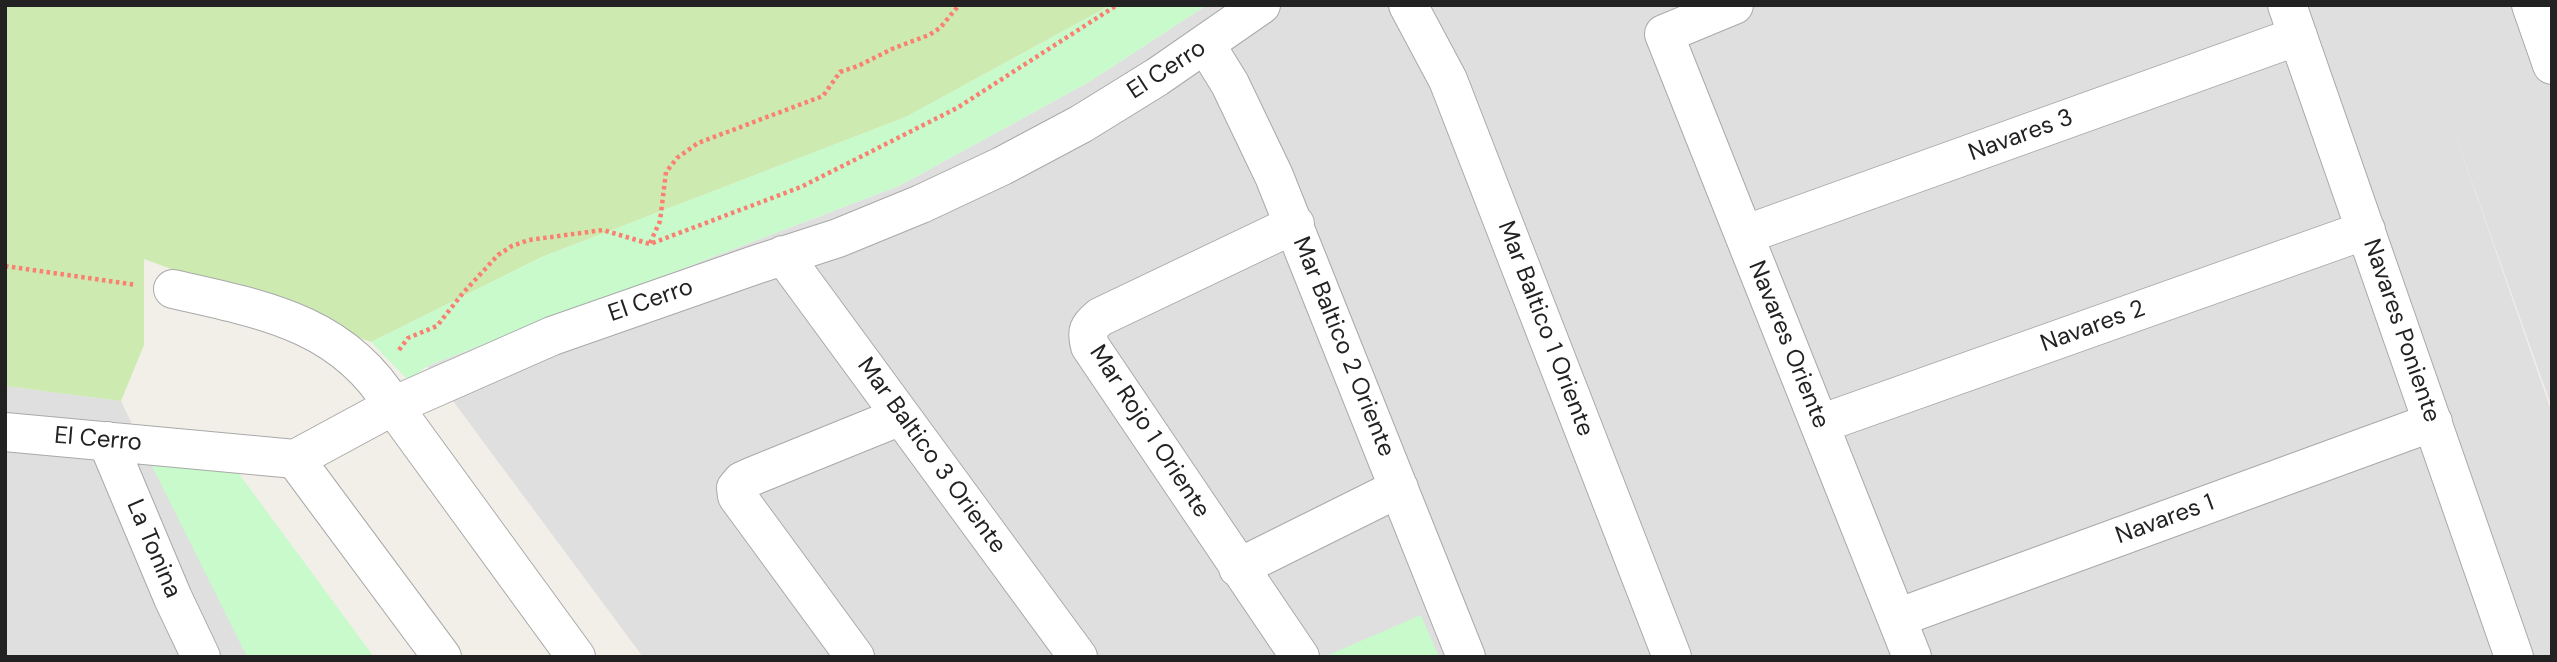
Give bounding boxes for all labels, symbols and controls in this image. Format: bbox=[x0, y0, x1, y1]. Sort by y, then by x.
street label: El Cerro bbox=[1122, 34, 1212, 106]
street label: Navares 3 bbox=[1965, 104, 2077, 168]
street label: Mar Baltico 1 Oriente bbox=[1491, 217, 1599, 441]
street label: Mar Baltico 2 Oriente bbox=[1286, 233, 1400, 461]
street label: Navares Poniente bbox=[2356, 236, 2446, 426]
street label: Navares Oriente bbox=[1741, 257, 1835, 433]
street label: El Cerro bbox=[605, 273, 697, 329]
street label: Navares 2 bbox=[2037, 295, 2149, 359]
street label: Mar Rojo 1 Oriente bbox=[1082, 340, 1216, 524]
street label: Mar Baltico 3 Oriente bbox=[850, 353, 1012, 559]
street label: El Cerro bbox=[53, 422, 143, 458]
street label: Navares 1 bbox=[2112, 489, 2218, 551]
street label: La Tonina bbox=[119, 496, 187, 602]

